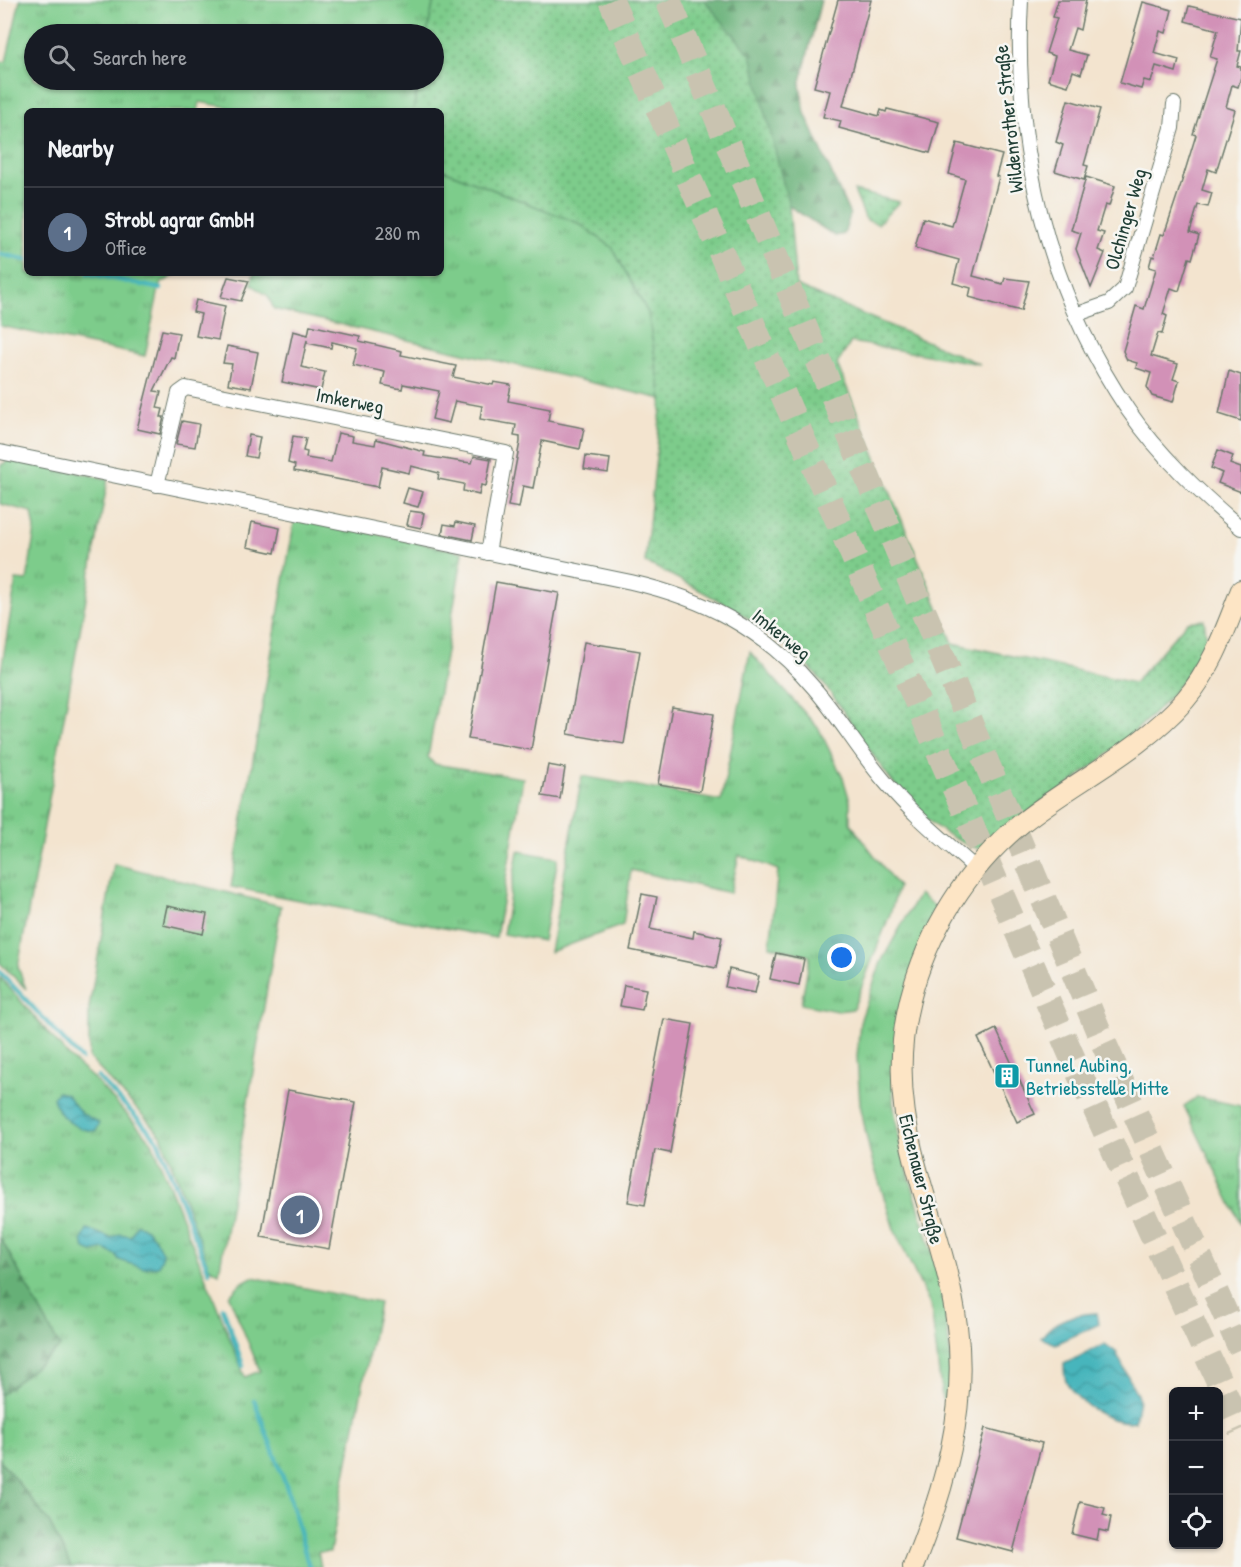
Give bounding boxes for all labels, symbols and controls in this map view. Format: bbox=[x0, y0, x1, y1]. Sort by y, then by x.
search box bbox=[24, 24, 444, 90]
icon: search bbox=[45, 41, 78, 74]
text: Search here bbox=[93, 42, 187, 72]
street label: Wildenrother Straße bbox=[987, 44, 1029, 194]
text: Nearby bbox=[48, 130, 114, 165]
street label: Olchinger Weg bbox=[1098, 165, 1152, 273]
text: Strobl agrar GmbH bbox=[105, 204, 254, 234]
text: 1 bbox=[64, 219, 71, 246]
text: 280 m bbox=[375, 219, 420, 246]
text: Office bbox=[105, 234, 147, 261]
street label: Imkerweg bbox=[314, 380, 386, 420]
street label: Imkerweg bbox=[747, 602, 817, 666]
your location bbox=[827, 943, 856, 972]
place label: Tunnel Aubing, Betriebsstelle Mitte bbox=[1026, 1051, 1169, 1101]
building icon: Tunnel Aubing, Betriebsstelle Mitte bbox=[992, 1061, 1022, 1091]
street label: Eichenauer Straße bbox=[893, 1111, 951, 1247]
pin: 1 bbox=[280, 1192, 320, 1238]
map controls bbox=[1169, 1387, 1223, 1549]
button: + bbox=[1169, 1387, 1223, 1441]
button: − bbox=[1169, 1441, 1223, 1495]
button: locate bbox=[1169, 1495, 1223, 1549]

